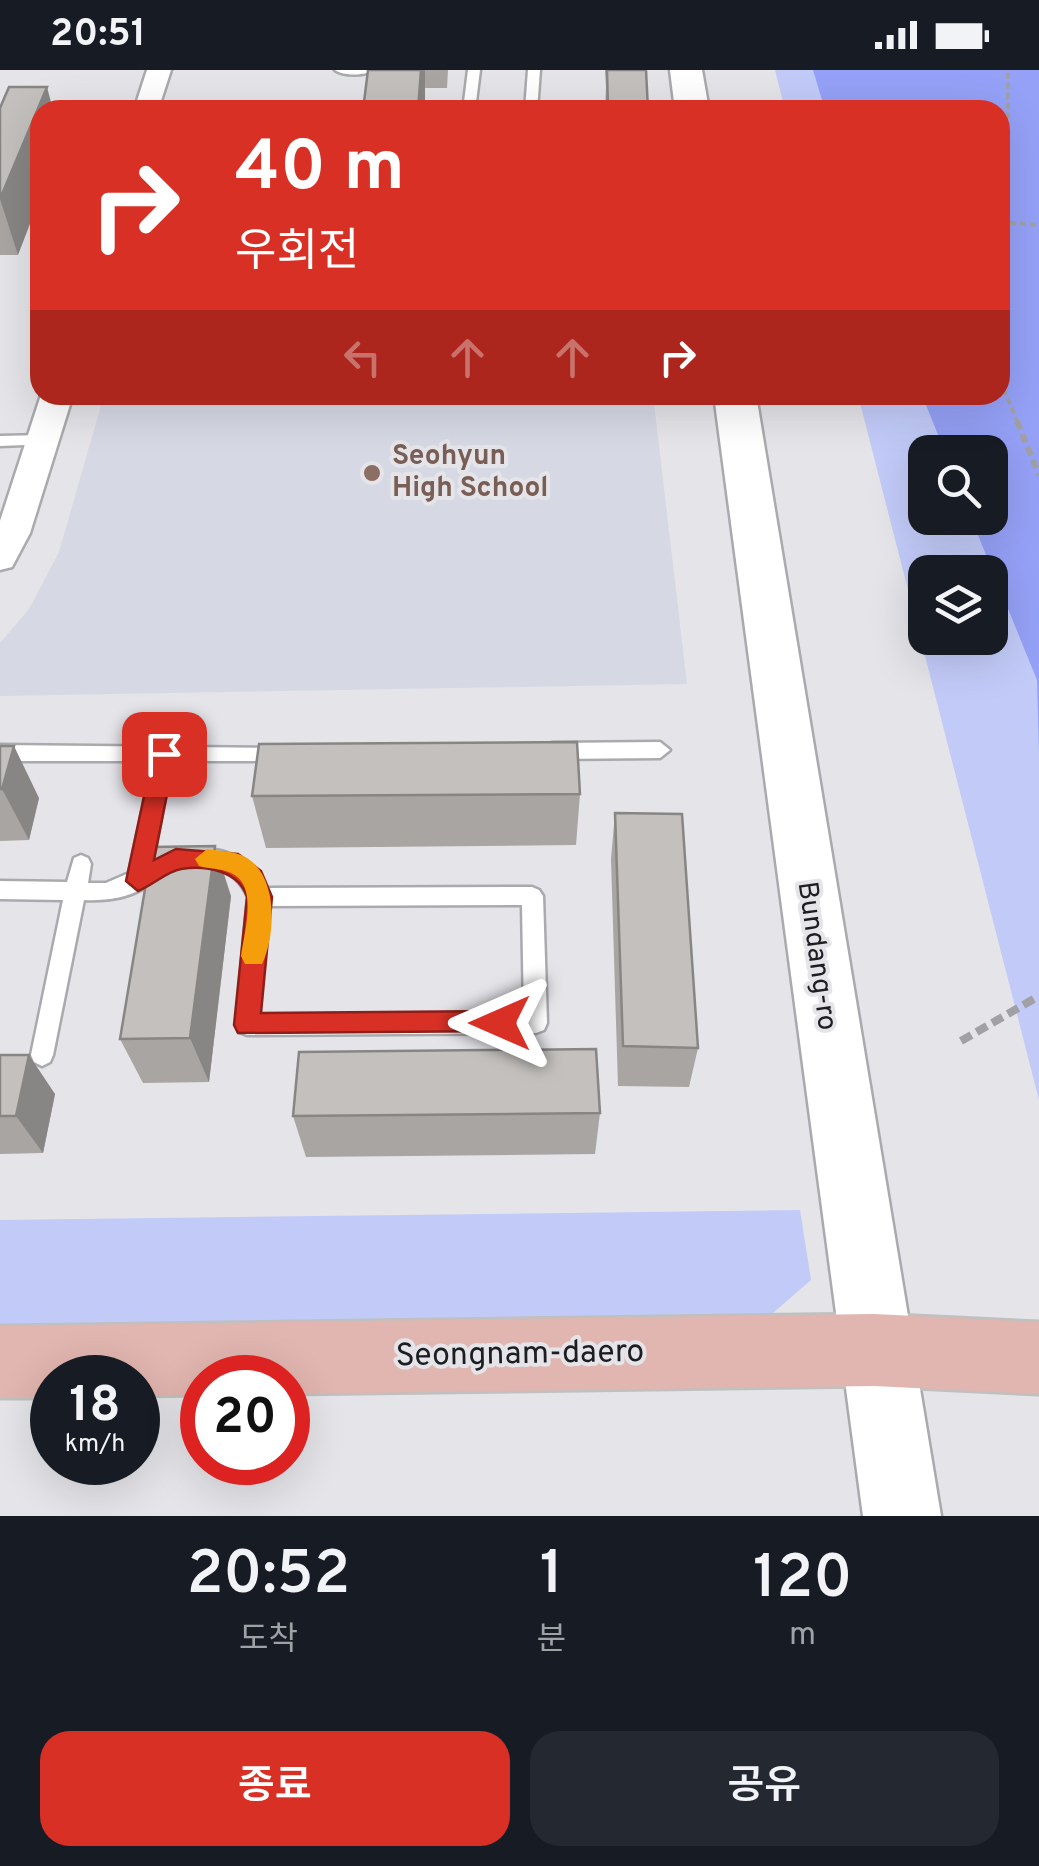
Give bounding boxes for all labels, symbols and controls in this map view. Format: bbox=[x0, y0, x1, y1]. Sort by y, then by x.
text: 20:51 bbox=[50, 11, 146, 60]
text: 40 m bbox=[235, 126, 405, 215]
icon: right bbox=[70, 140, 200, 270]
text: 우회전 bbox=[235, 225, 359, 282]
icon: left bbox=[335, 330, 390, 385]
icon: ahead bbox=[440, 330, 495, 385]
icon: ahead bbox=[545, 330, 600, 385]
icon: right bbox=[650, 330, 705, 385]
map controls bbox=[908, 435, 1008, 655]
button: search bbox=[908, 435, 1008, 535]
place label: Seohyun High School bbox=[392, 439, 548, 507]
marker: Seohyun High School bbox=[361, 462, 383, 484]
button: layers bbox=[908, 555, 1008, 655]
pin bbox=[122, 712, 207, 797]
icon: arrive bbox=[137, 727, 192, 782]
street label: Bundang-ro bbox=[788, 879, 844, 1033]
position arrow bbox=[448, 971, 552, 1075]
street label: Seongnam-daero bbox=[395, 1333, 645, 1377]
speed limit sign: 20 bbox=[180, 1355, 310, 1485]
text: 18 bbox=[69, 1376, 121, 1439]
text: km/h bbox=[65, 1429, 125, 1461]
text: 20:52 bbox=[187, 1539, 350, 1615]
text: 1 bbox=[540, 1539, 563, 1615]
text: 120 bbox=[753, 1543, 852, 1619]
text: m bbox=[789, 1616, 816, 1656]
text: 도착 bbox=[239, 1621, 298, 1661]
text: 분 bbox=[537, 1621, 566, 1661]
button: 종료 bbox=[40, 1731, 510, 1846]
button: 공유 bbox=[530, 1731, 999, 1846]

